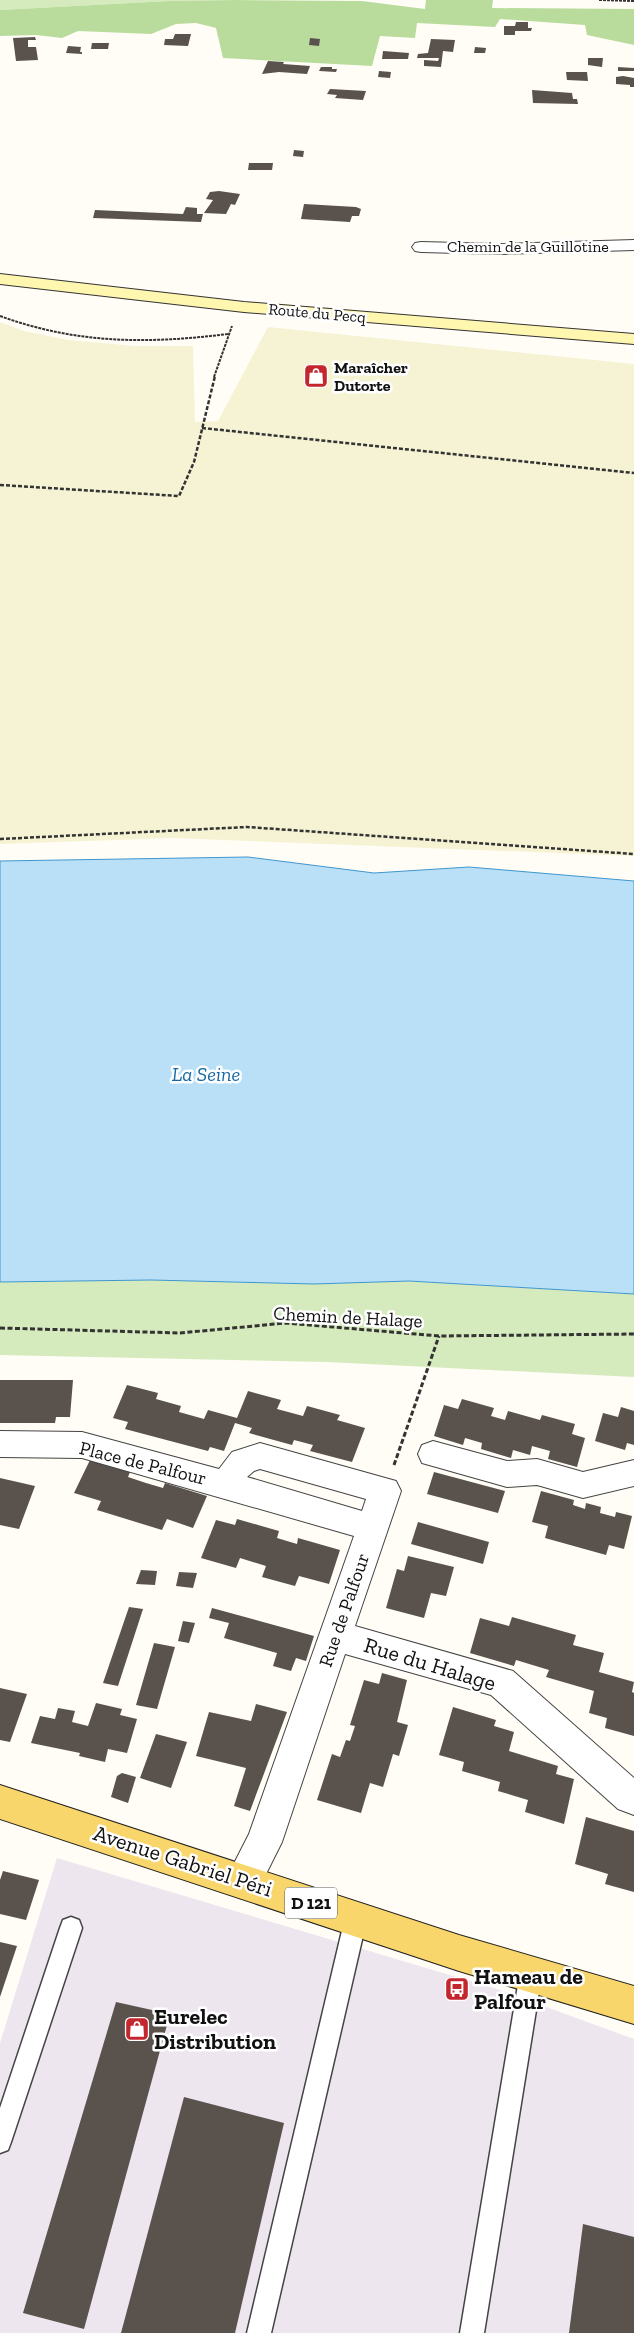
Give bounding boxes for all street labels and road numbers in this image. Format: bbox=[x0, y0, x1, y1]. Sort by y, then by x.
street label: Chemin de la Guillotine bbox=[447, 237, 609, 256]
street label: Route du Pecq bbox=[268, 299, 367, 327]
street label: Chemin de Halage bbox=[273, 1302, 423, 1332]
street label: Place de Palfour bbox=[77, 1436, 209, 1490]
street label: Rue de Palfour bbox=[314, 1550, 374, 1670]
street label: Rue du Halage bbox=[361, 1631, 499, 1697]
street label: Avenue Gabriel Péri bbox=[90, 1819, 276, 1903]
road number: D 121 bbox=[285, 1888, 337, 1919]

